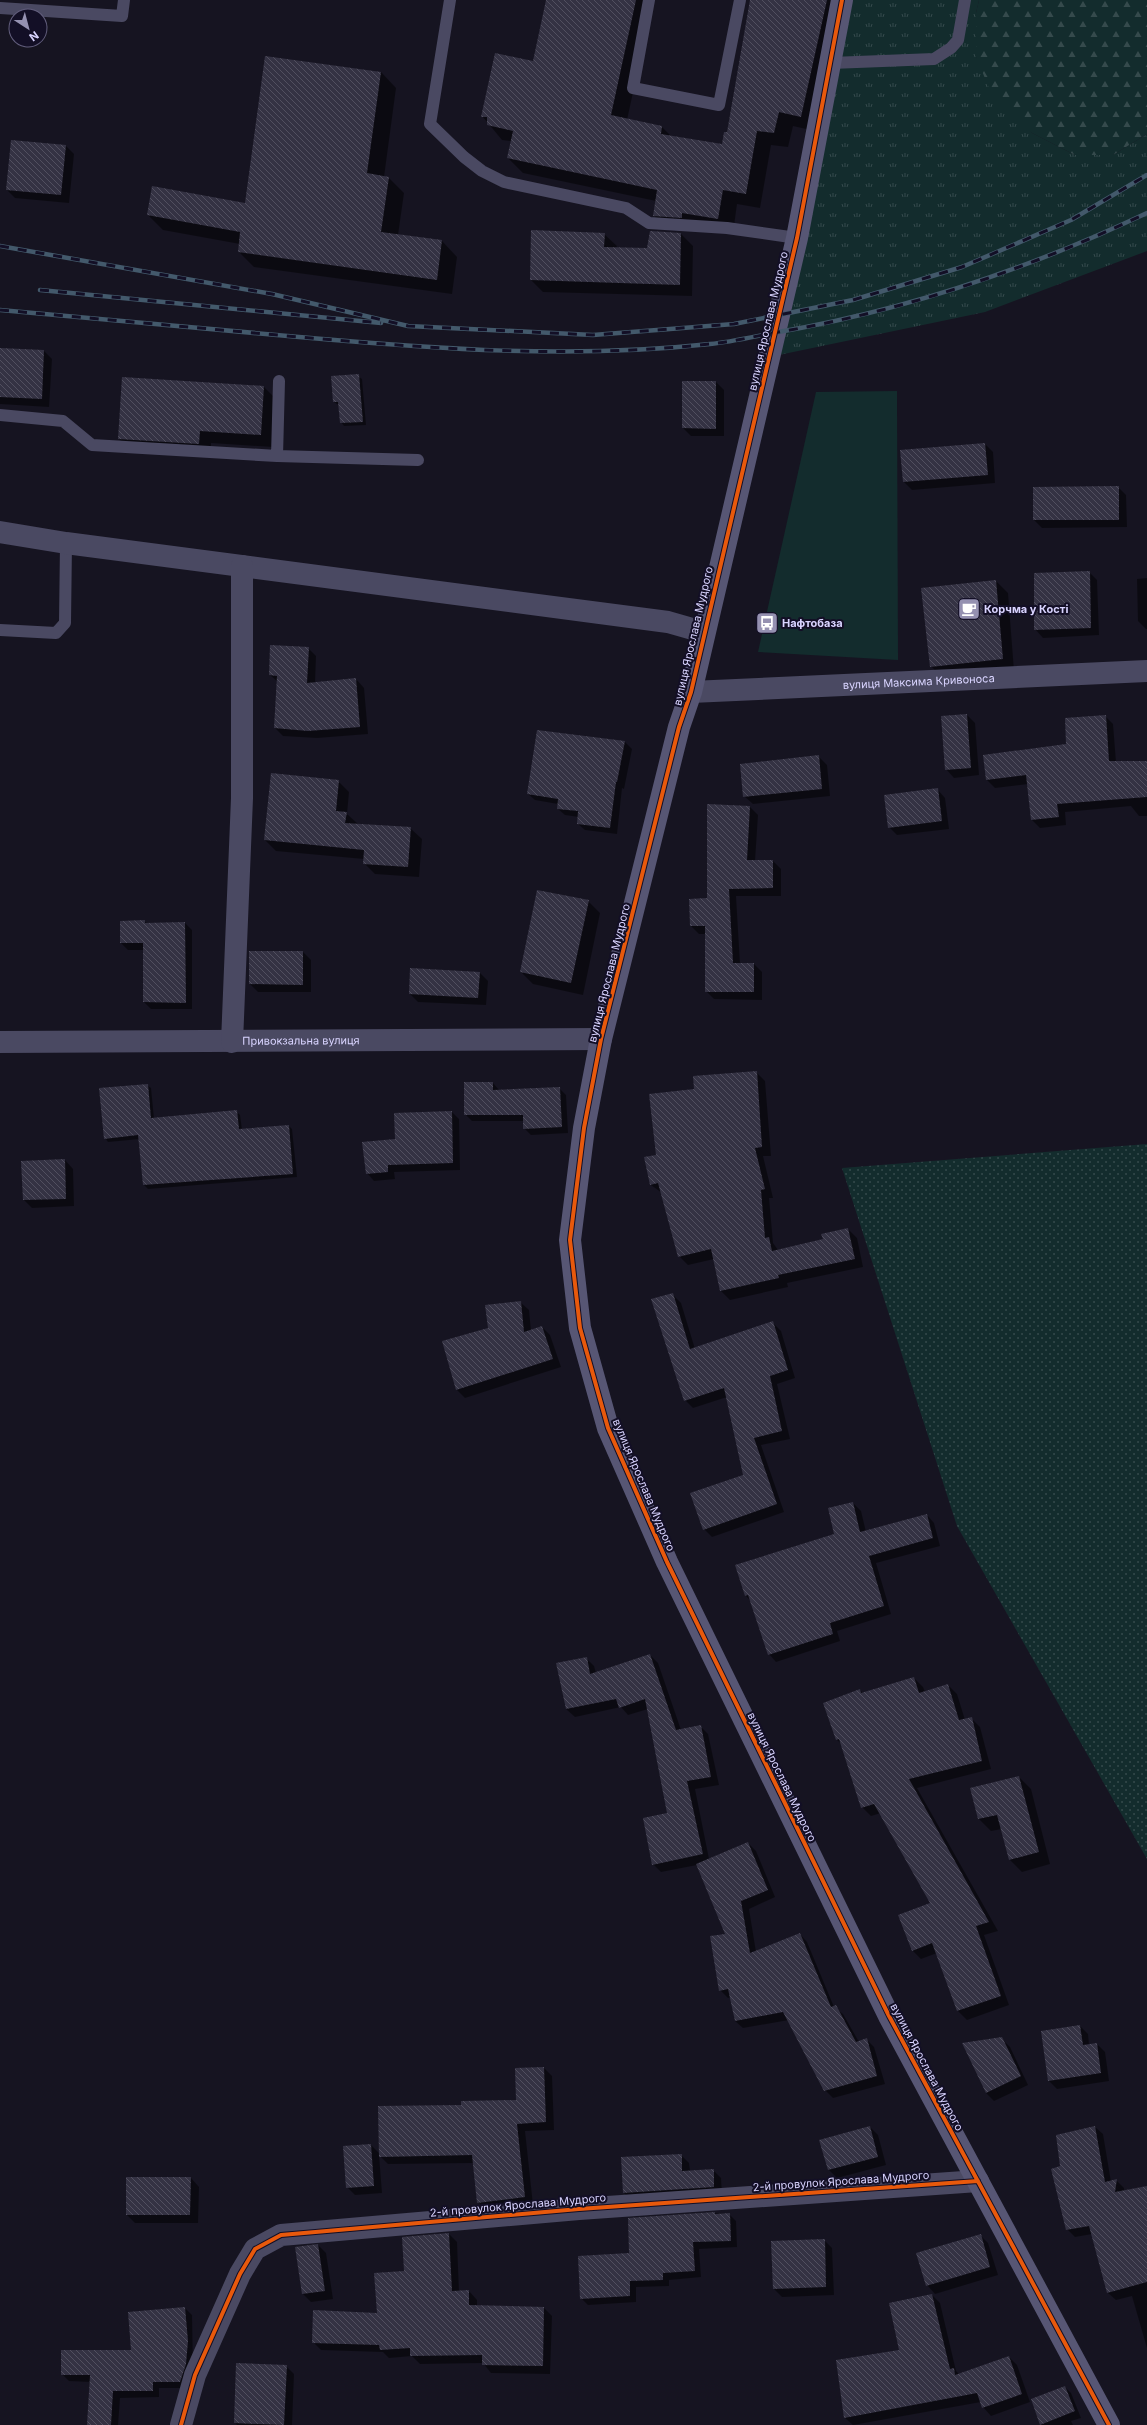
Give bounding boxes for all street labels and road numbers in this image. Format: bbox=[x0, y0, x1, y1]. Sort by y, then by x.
street label: вулиця Ярослава Мудрого bbox=[745, 250, 791, 392]
street label: вулиця Ярослава Мудрого bbox=[670, 565, 716, 707]
street label: вулиця Максима Кривоноса bbox=[842, 671, 995, 692]
street label: вулиця Ярослава Мудрого bbox=[585, 902, 633, 1044]
street label: Привокзальна вулиця bbox=[242, 1033, 360, 1048]
street label: вулиця Ярослава Мудрого bbox=[610, 1417, 678, 1554]
street label: вулиця Ярослава Мудрого bbox=[745, 1710, 820, 1844]
street label: вулиця Ярослава Мудрого bbox=[887, 2001, 967, 2133]
street label: 2-й провулок Ярослава Мудрого bbox=[752, 2168, 930, 2194]
street label: 2-й провулок Ярослава Мудрого bbox=[429, 2190, 607, 2220]

